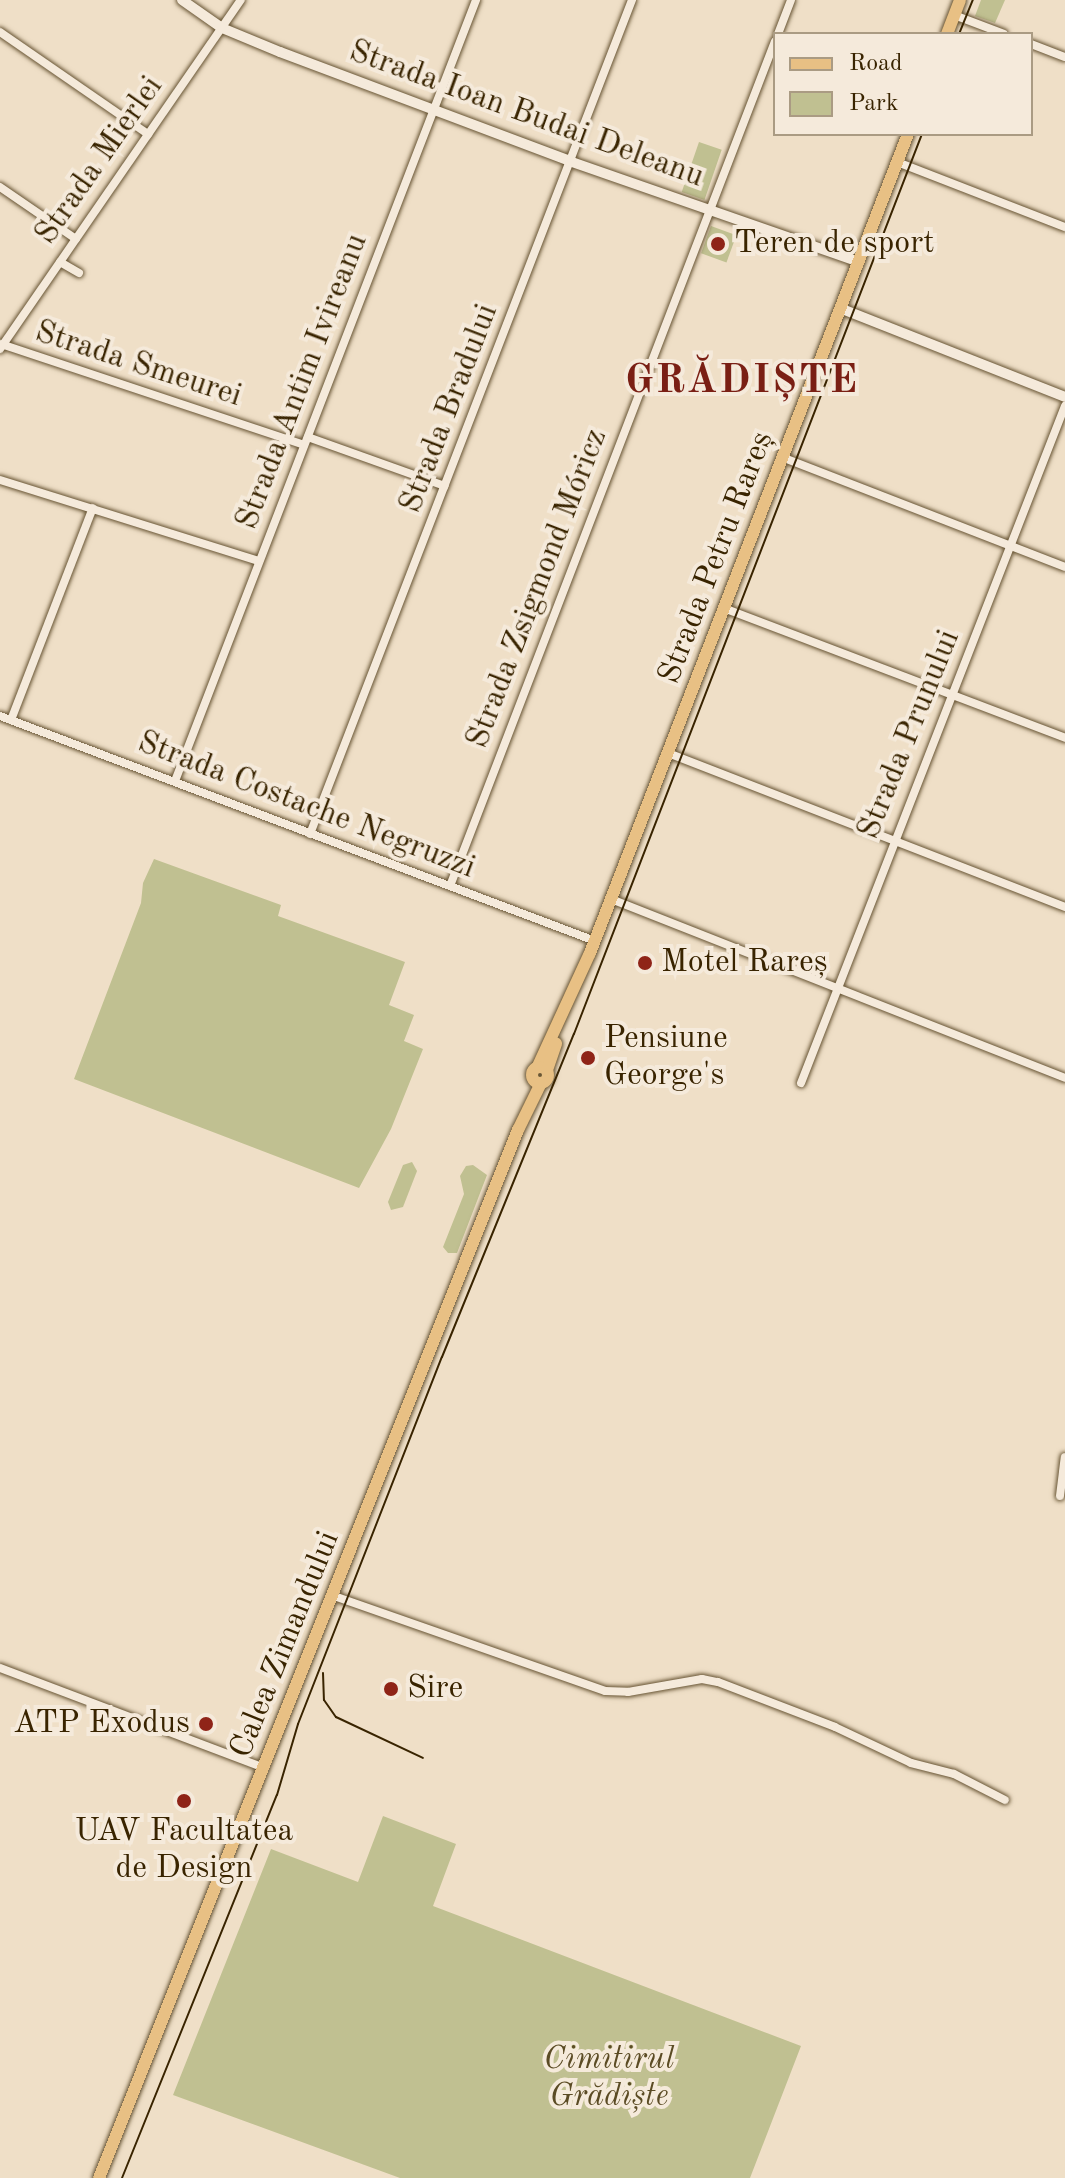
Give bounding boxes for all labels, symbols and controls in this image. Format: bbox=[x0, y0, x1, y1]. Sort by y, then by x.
legend bbox=[773, 32, 1033, 136]
street label: Strada Ioan Budai Deleanu bbox=[343, 33, 709, 197]
text: Road bbox=[849, 52, 902, 76]
street label: Strada Mierlei bbox=[28, 69, 172, 253]
text: Park bbox=[849, 92, 898, 116]
place label: Teren de sport bbox=[734, 225, 935, 263]
street label: Strada Antim Ivireanu bbox=[229, 229, 377, 535]
marker: Teren de sport bbox=[709, 235, 727, 253]
street label: Strada Bradului bbox=[393, 299, 507, 519]
street label: Strada Smeurei bbox=[30, 314, 246, 416]
district label: GRĂDIȘTE bbox=[625, 358, 859, 406]
street label: Strada Zsigmond Móricz bbox=[459, 424, 617, 754]
street label: Strada Petru Rareș bbox=[651, 426, 783, 690]
street label: Strada Prunului bbox=[851, 625, 969, 845]
street label: Strada Costache Negruzzi bbox=[132, 724, 480, 888]
place label: Motel Rareș bbox=[661, 944, 828, 982]
marker: Motel Rareș bbox=[636, 954, 654, 972]
place label: Pensiune George's bbox=[604, 1021, 728, 1096]
marker: Pensiune George's bbox=[579, 1049, 597, 1067]
street label: Calea Zimandului bbox=[223, 1526, 349, 1764]
place label: Sire bbox=[407, 1670, 463, 1708]
marker: Sire bbox=[382, 1680, 400, 1698]
place label: ATP Exodus bbox=[13, 1705, 190, 1743]
marker: ATP Exodus bbox=[197, 1715, 215, 1733]
marker: UAV Facultatea de Design bbox=[175, 1792, 193, 1810]
place label: UAV Facultatea de Design bbox=[75, 1814, 293, 1889]
park label: Cimitirul Grădiște bbox=[544, 2042, 674, 2117]

